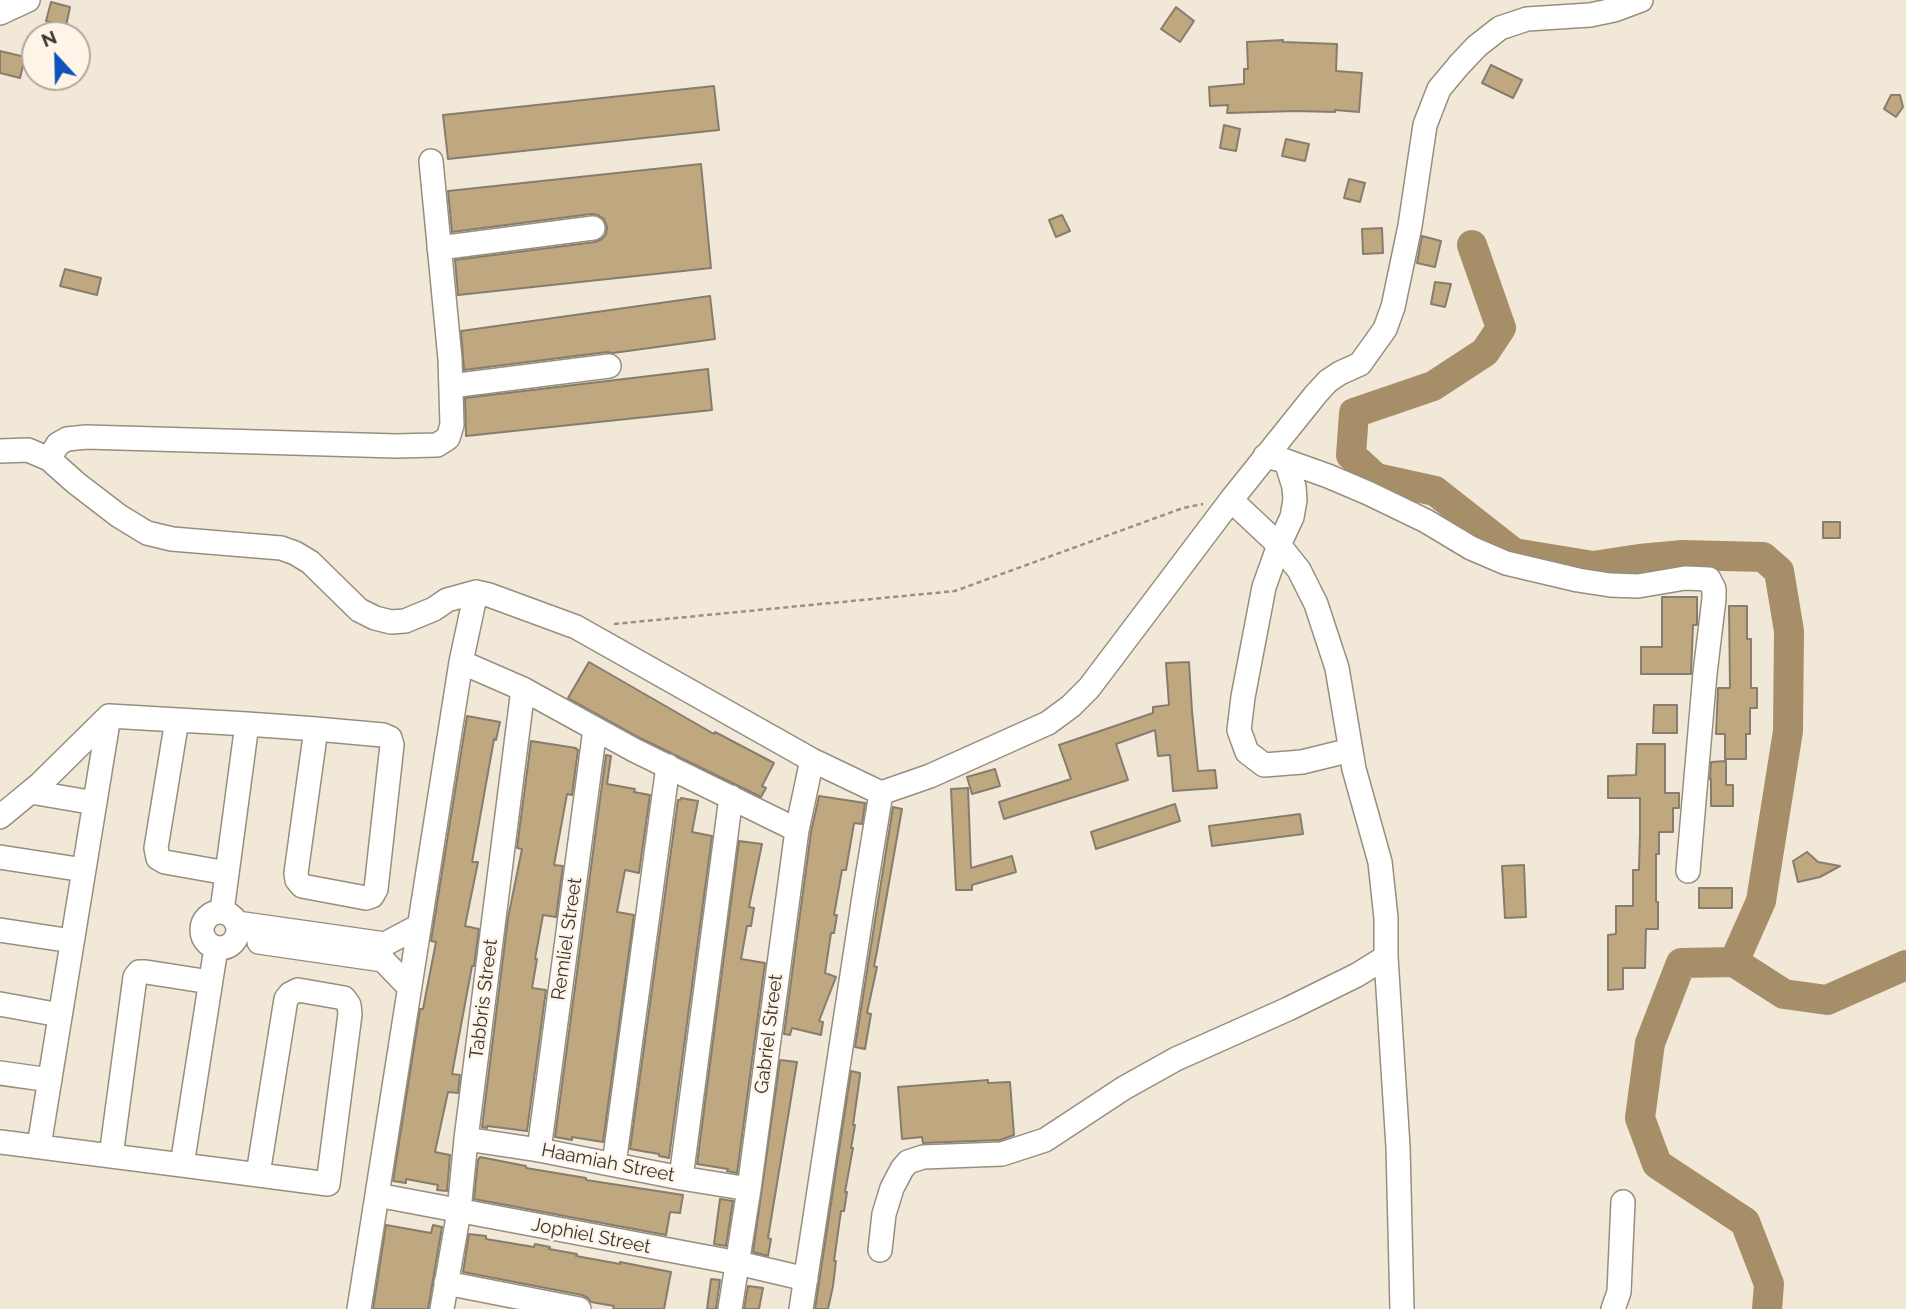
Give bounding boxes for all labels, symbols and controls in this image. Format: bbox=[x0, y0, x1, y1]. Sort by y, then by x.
north arrow bbox=[21, 21, 91, 91]
text: N bbox=[38, 25, 60, 51]
street label: Remliel Street bbox=[547, 876, 587, 1002]
street label: Tabbris Street bbox=[465, 938, 503, 1060]
street label: Gabriel Street bbox=[750, 973, 788, 1095]
street label: Haamiah Street bbox=[539, 1139, 677, 1187]
street label: Jophiel Street bbox=[529, 1213, 653, 1259]

